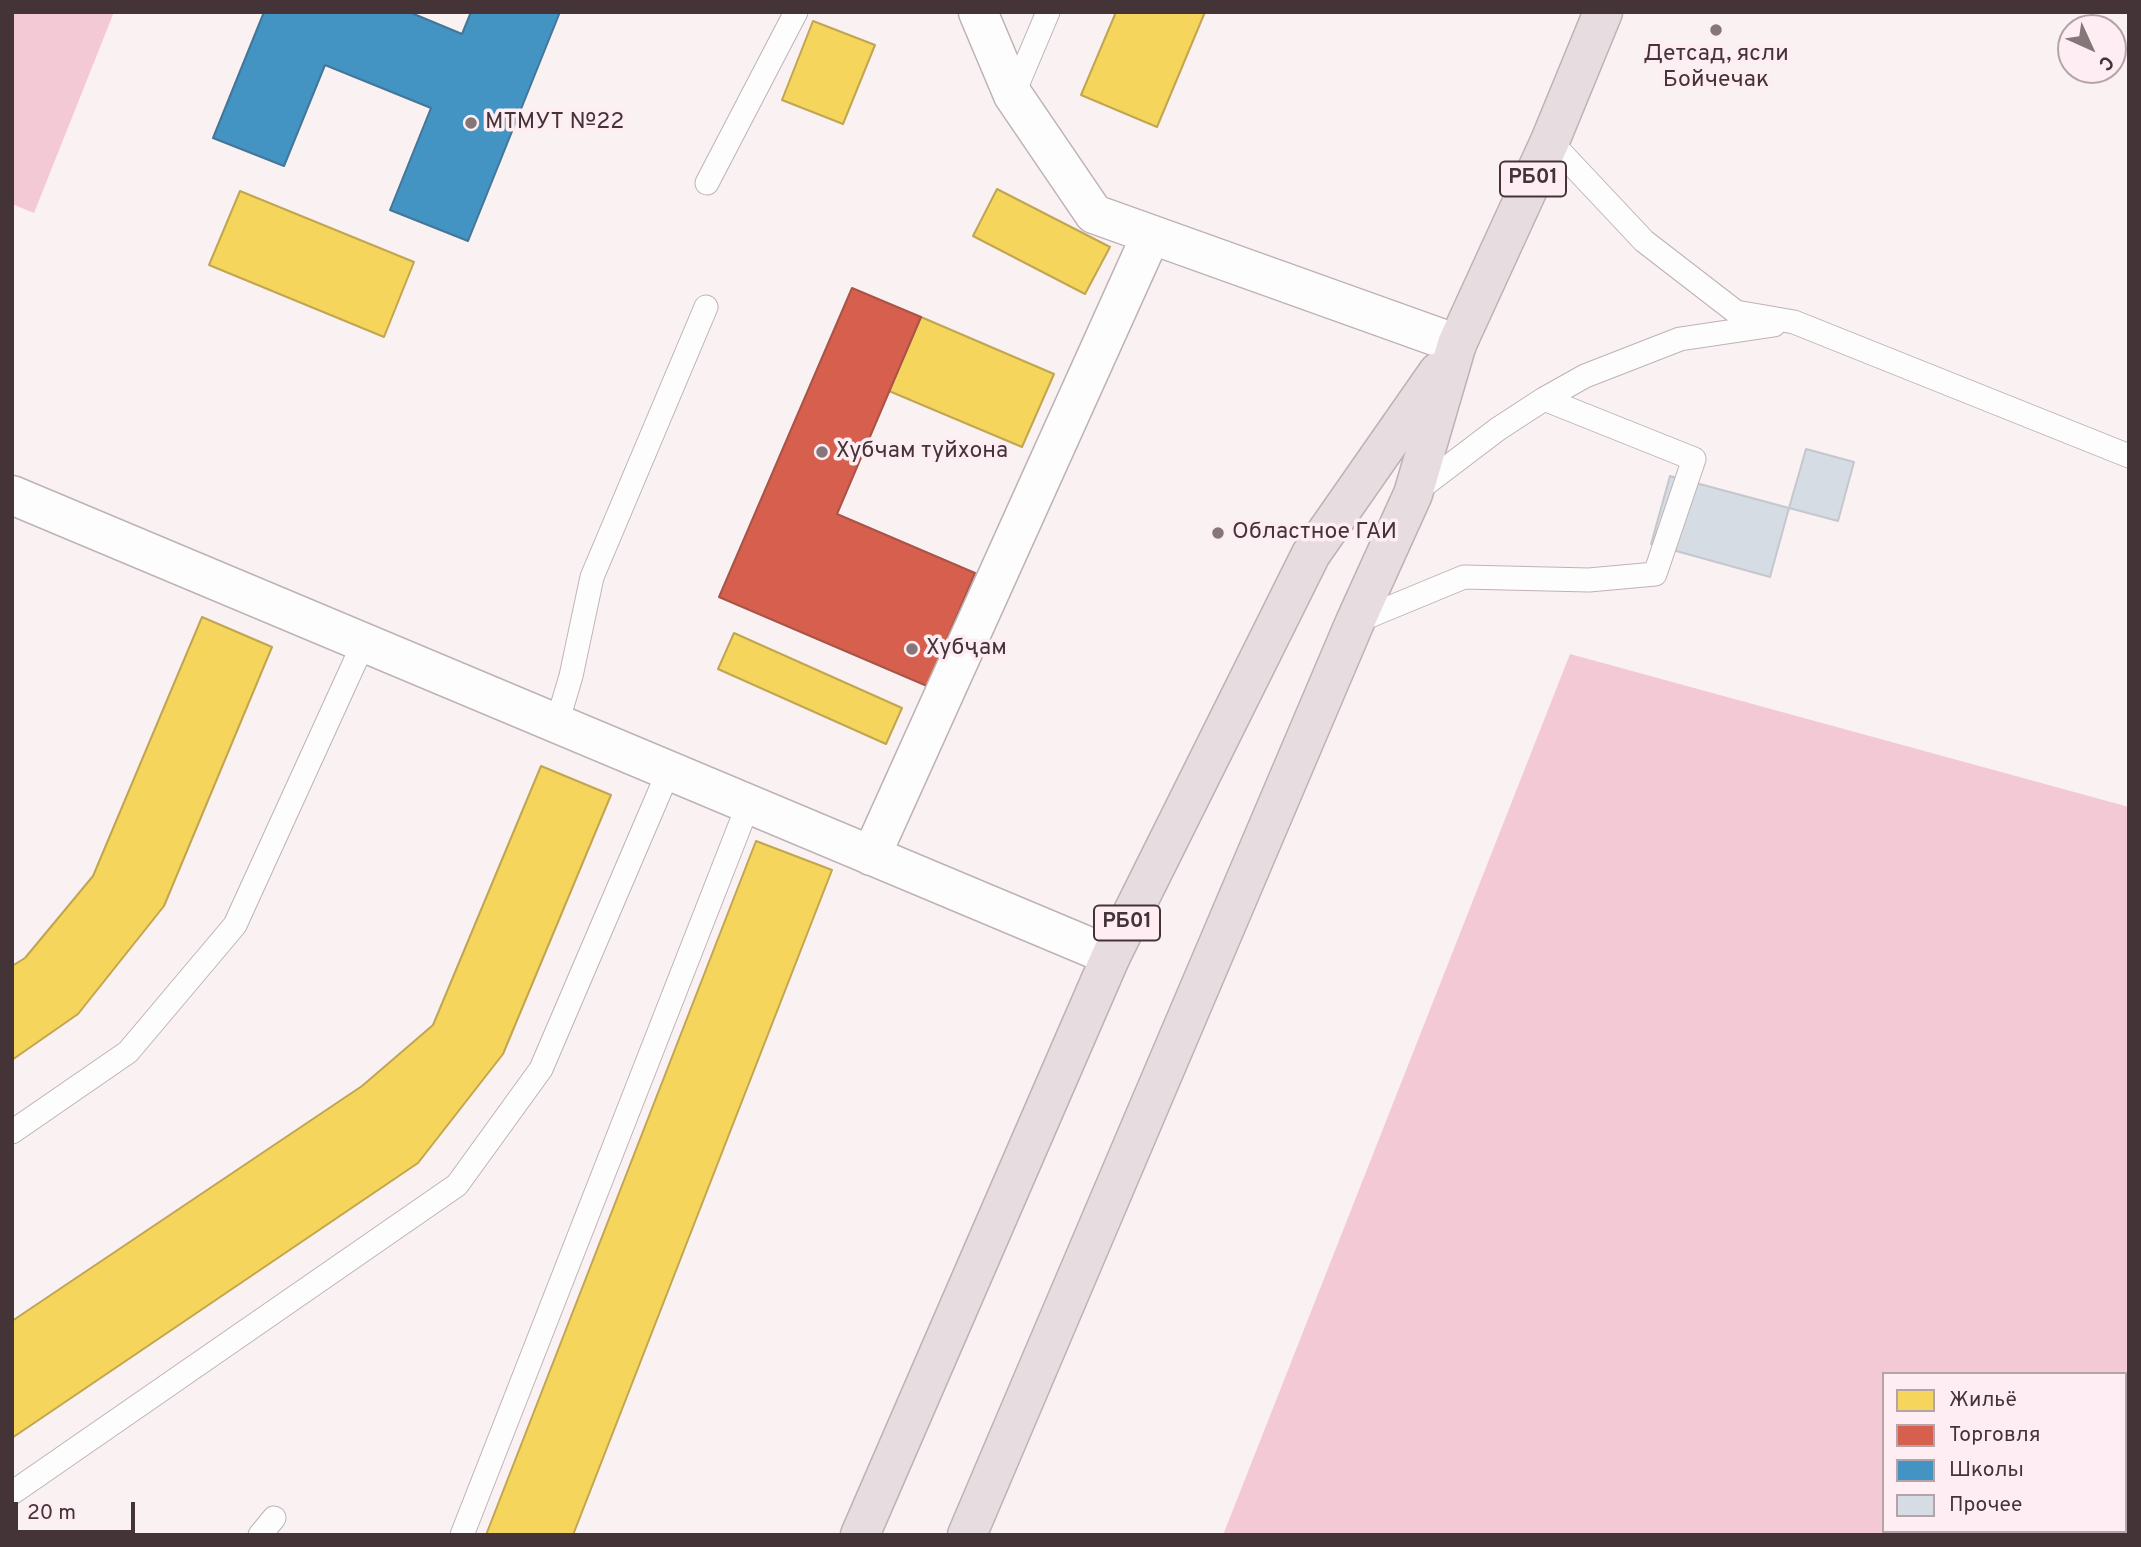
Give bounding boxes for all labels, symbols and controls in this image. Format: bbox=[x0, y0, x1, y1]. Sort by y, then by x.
north arrow bbox=[2057, 14, 2127, 84]
marker: Детсад, ясли Бойчечак bbox=[1708, 22, 1724, 38]
place label: Детсад, ясли Бойчечак bbox=[1643, 41, 1789, 95]
text: С bbox=[2093, 50, 2118, 75]
place label: МТМУТ №22 bbox=[485, 109, 624, 137]
marker: МТМУТ №22 bbox=[463, 115, 479, 131]
road number: РБ01 bbox=[1500, 162, 1566, 196]
place label: Хубчам туйхона bbox=[836, 438, 1008, 466]
marker: Хубчам туйхона bbox=[814, 444, 830, 460]
place label: Областное ГАИ bbox=[1232, 519, 1397, 547]
marker: Областное ГАИ bbox=[1210, 525, 1226, 541]
place label: Хубҷам bbox=[926, 635, 1007, 663]
marker: Хубҷам bbox=[904, 641, 920, 657]
road number: РБ01 bbox=[1094, 906, 1160, 940]
legend bbox=[1882, 1372, 2127, 1533]
text: Жильё bbox=[1949, 1387, 2017, 1414]
text: Торговля bbox=[1949, 1422, 2040, 1449]
text: Школы bbox=[1949, 1457, 2024, 1484]
scale bar bbox=[18, 1488, 138, 1532]
text: Прочее bbox=[1949, 1492, 2022, 1519]
text: 20 m bbox=[27, 1500, 76, 1527]

